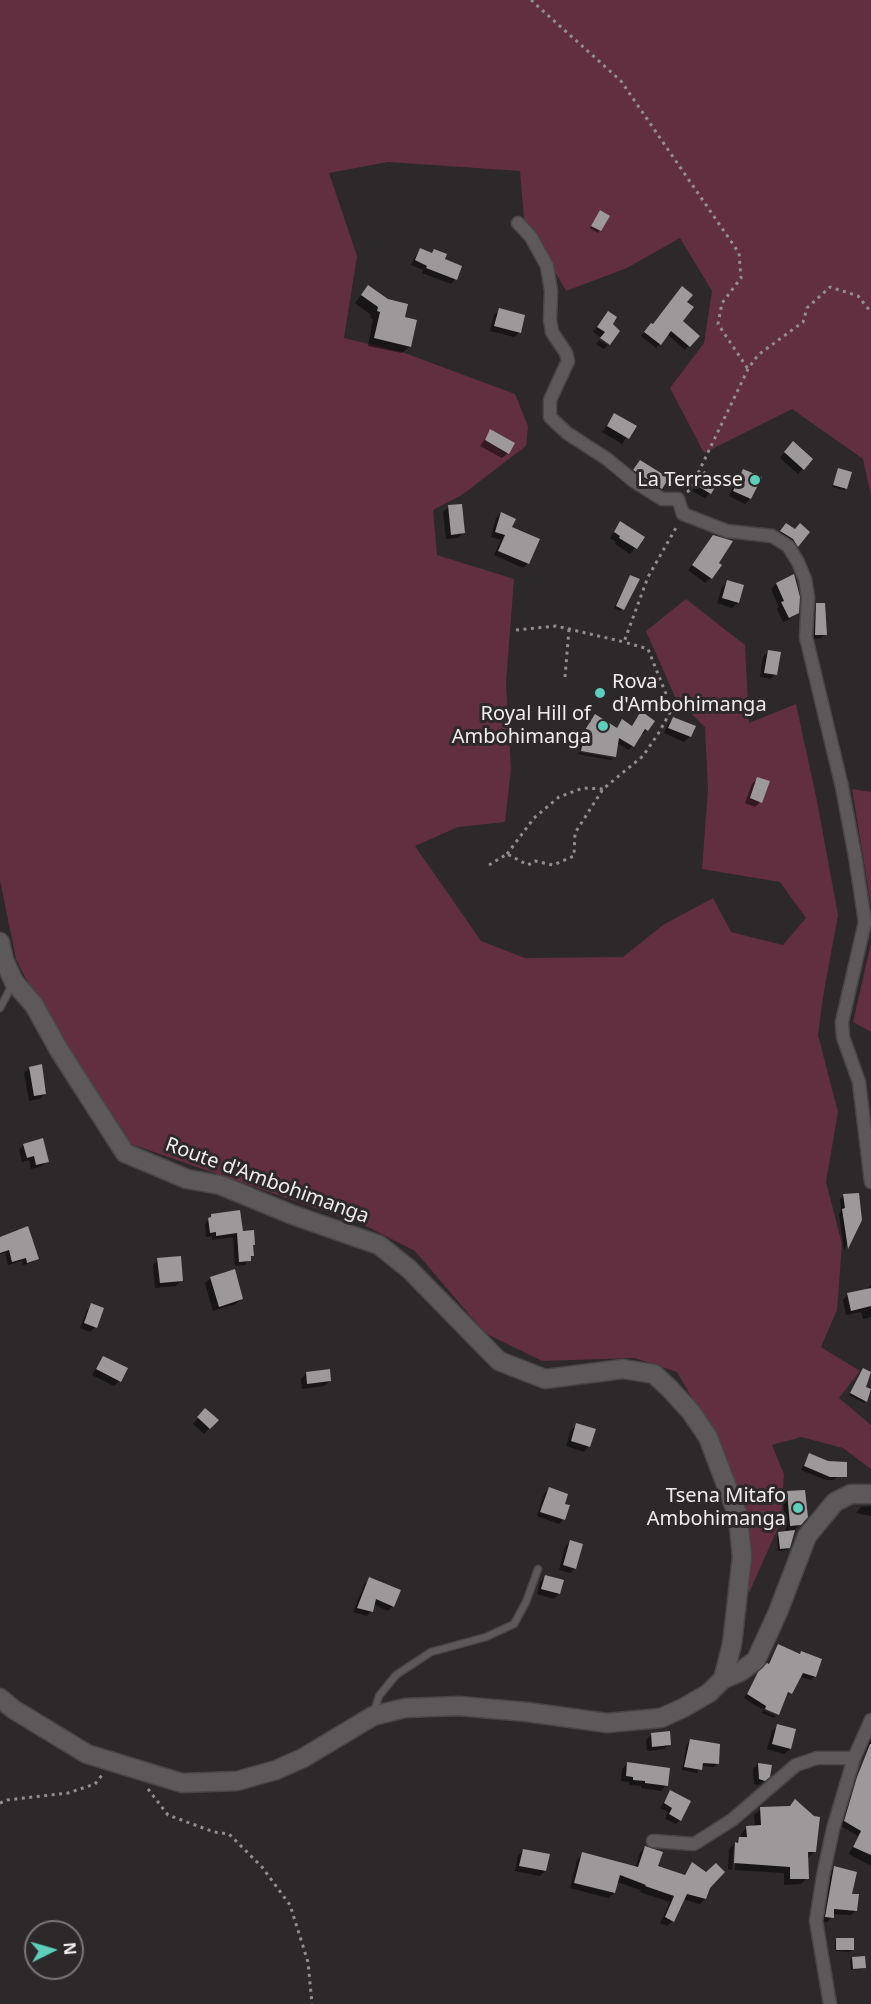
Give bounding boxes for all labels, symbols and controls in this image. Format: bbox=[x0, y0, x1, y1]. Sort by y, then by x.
place label: La Terrasse bbox=[637, 468, 743, 492]
marker: La Terrasse bbox=[748, 473, 762, 487]
place label: Rova d'Ambohimanga bbox=[612, 670, 767, 717]
marker: Rova d'Ambohimanga bbox=[593, 686, 607, 700]
place label: Royal Hill of Ambohimanga bbox=[452, 702, 591, 749]
marker: Royal Hill of Ambohimanga bbox=[596, 719, 610, 733]
street label: Route d'Ambohimanga bbox=[162, 1133, 372, 1229]
place label: Tsena Mitafo Ambohimanga bbox=[647, 1484, 786, 1531]
marker: Tsena Mitafo Ambohimanga bbox=[791, 1501, 805, 1515]
north arrow bbox=[24, 1920, 84, 1980]
text: N bbox=[58, 1941, 81, 1956]

